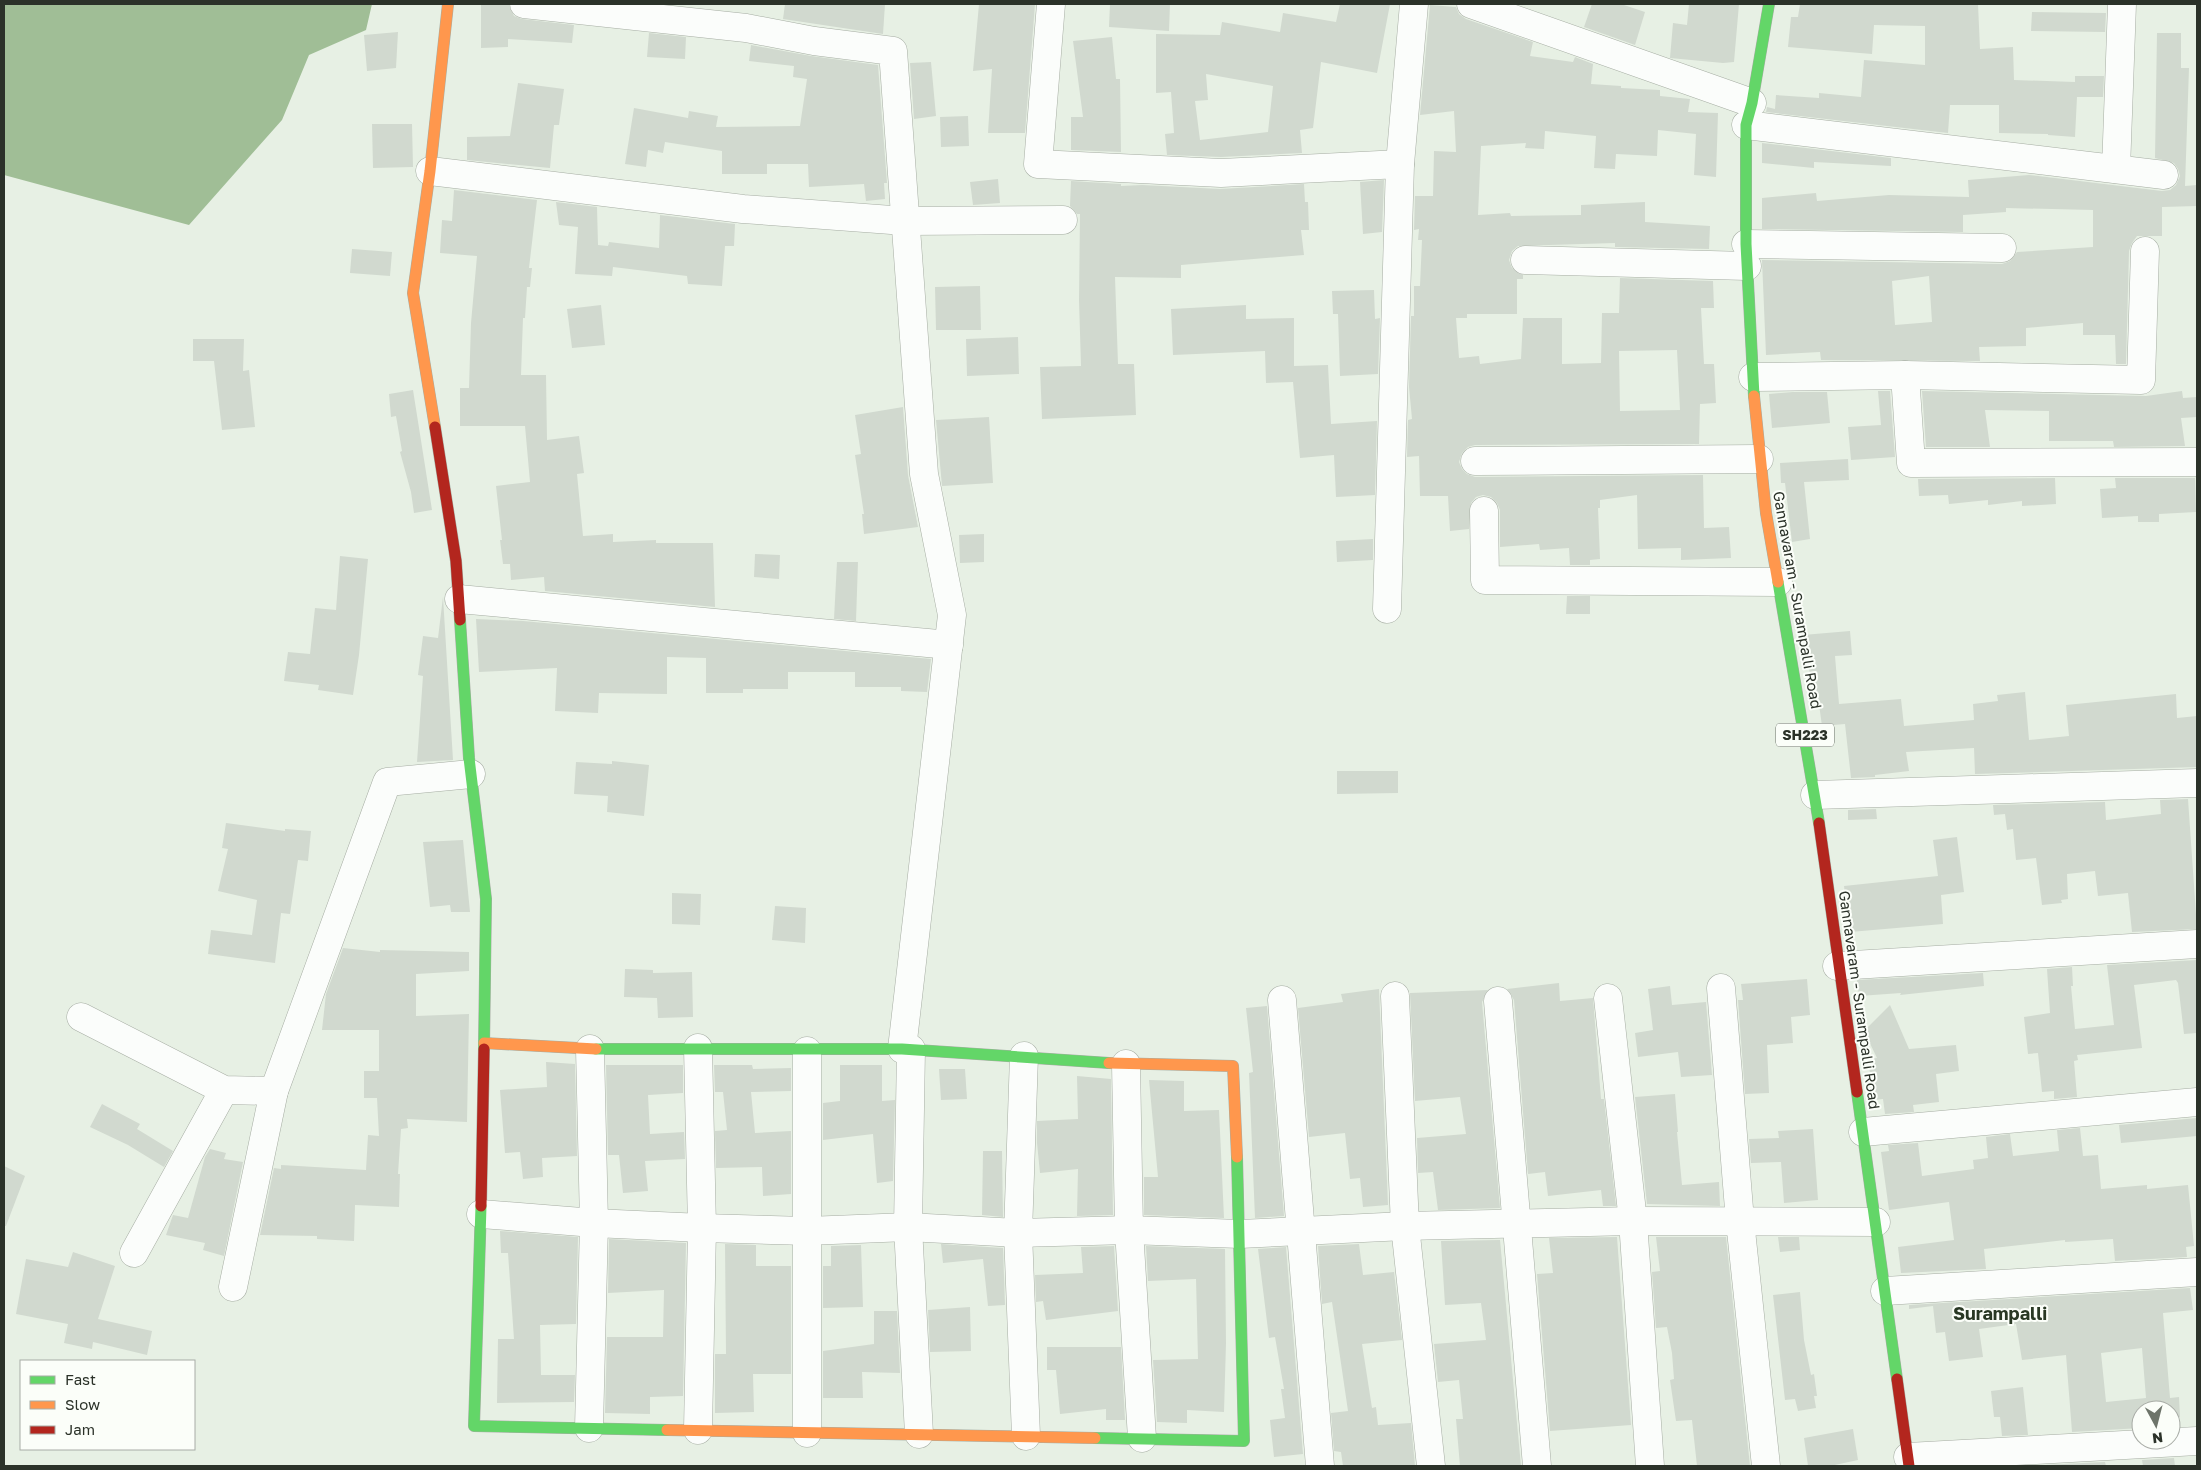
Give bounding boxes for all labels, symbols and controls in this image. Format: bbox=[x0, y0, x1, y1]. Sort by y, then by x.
street label: Gannavaram - Surampalli Road bbox=[1770, 490, 1826, 710]
road number: SH223 bbox=[1776, 724, 1834, 746]
street label: Gannavaram - Surampalli Road bbox=[1836, 889, 1884, 1110]
district label: Surampalli bbox=[1953, 1302, 2047, 1324]
legend bbox=[20, 1360, 195, 1450]
text: Fast bbox=[65, 1370, 96, 1388]
text: Slow bbox=[65, 1395, 100, 1413]
north arrow bbox=[2131, 1400, 2181, 1450]
text: Jam bbox=[65, 1420, 95, 1438]
text: N bbox=[2151, 1429, 2164, 1447]

